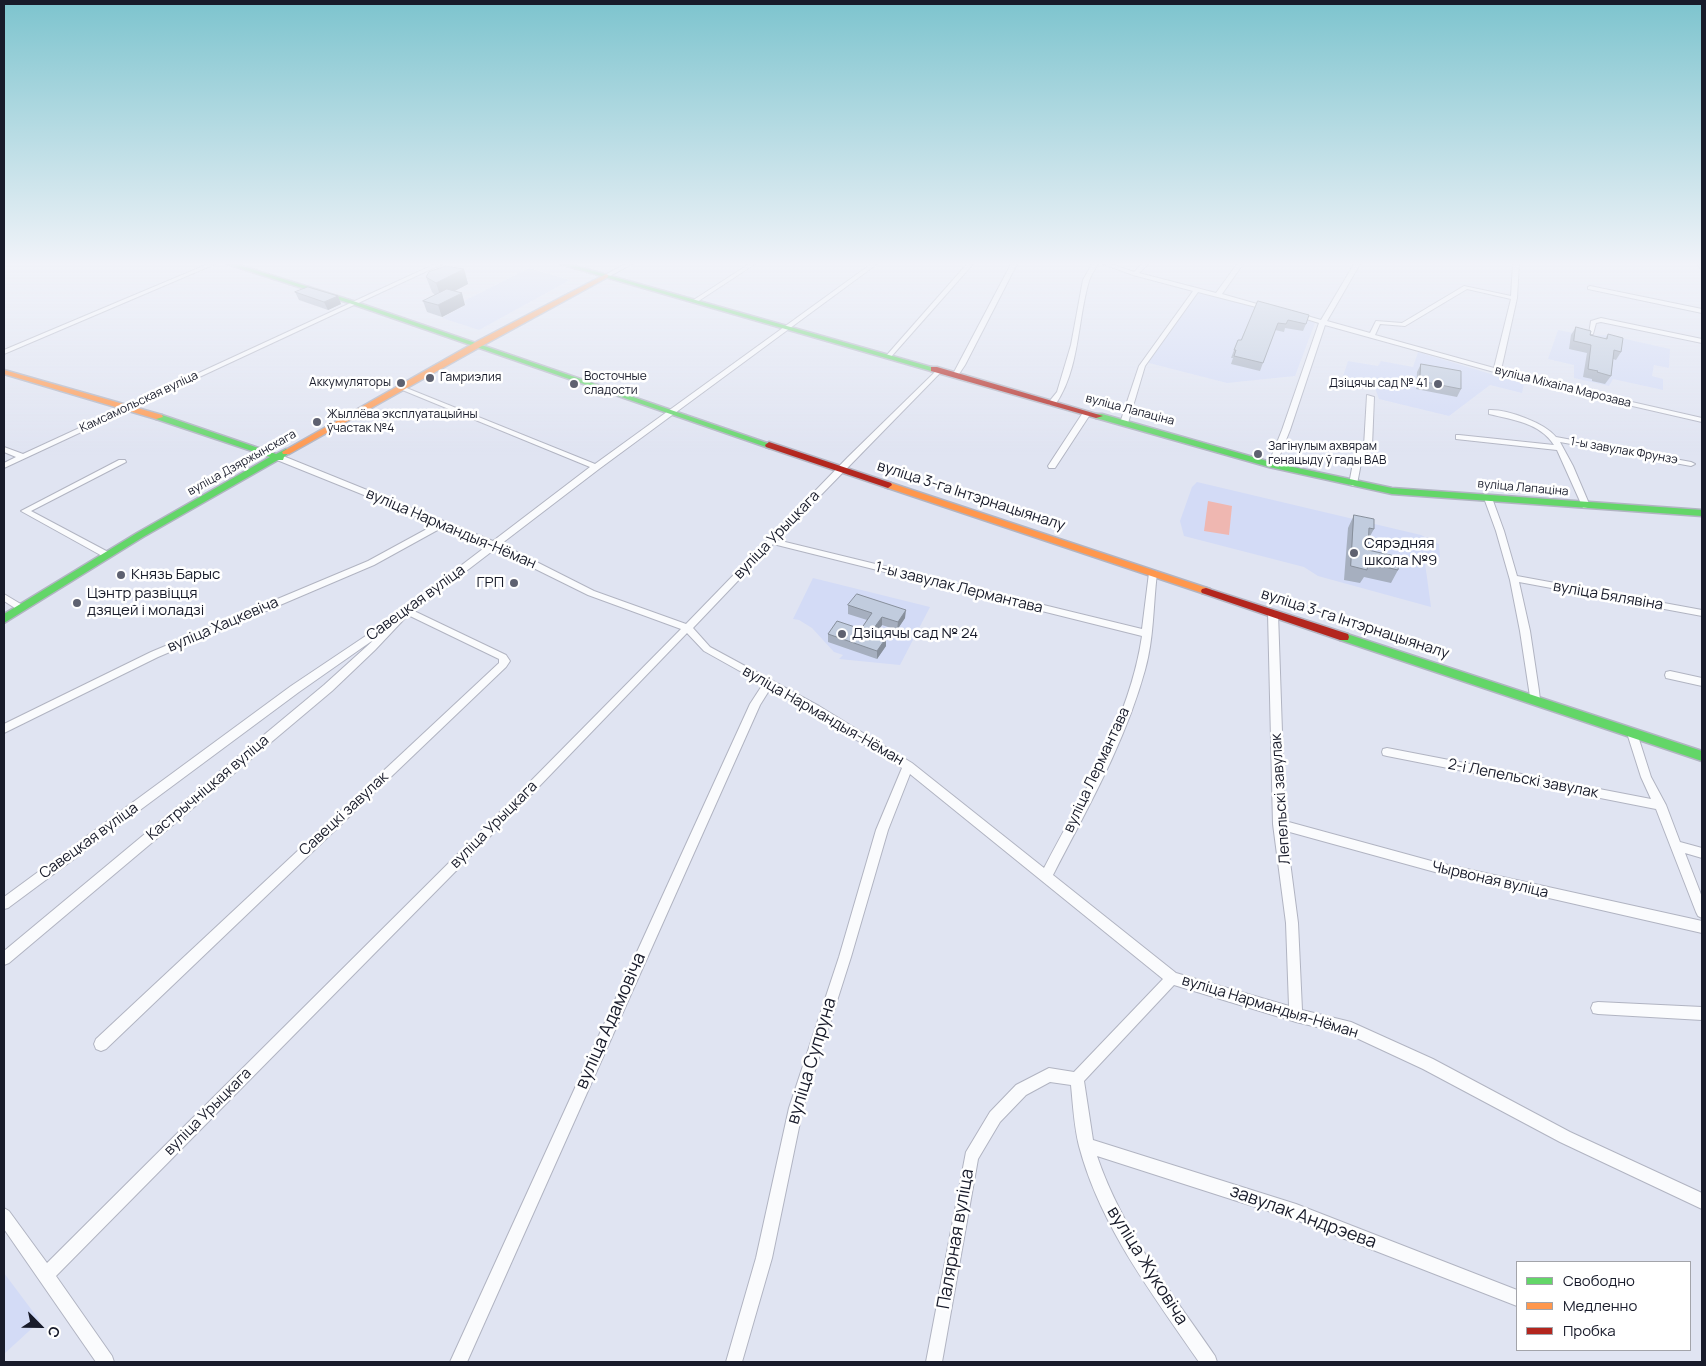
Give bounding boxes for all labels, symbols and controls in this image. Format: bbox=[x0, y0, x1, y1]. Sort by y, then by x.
street label: вуліца Міхаіла Марозава bbox=[1493, 363, 1633, 411]
street label: Камсамольская вуліца bbox=[78, 368, 200, 436]
place label: Восточные сладости bbox=[584, 370, 647, 398]
place label: Гамриэлия bbox=[440, 371, 501, 385]
marker: Гамриэлия bbox=[424, 372, 436, 384]
place label: Аккумуляторы bbox=[309, 376, 391, 390]
marker: Аккумуляторы bbox=[395, 377, 407, 389]
place label: Дзіцячы сад № 41 bbox=[1329, 377, 1428, 391]
marker: Восточные сладости bbox=[568, 378, 580, 390]
marker: Дзіцячы сад № 41 bbox=[1432, 378, 1444, 390]
street label: вуліца Лапаціна bbox=[1084, 391, 1176, 429]
place label: Жыллёва эксплуатацыйны ўчастак №4 bbox=[327, 408, 478, 436]
marker: Жыллёва эксплуатацыйны ўчастак №4 bbox=[311, 416, 323, 428]
street label: вуліца Дзяржынскага bbox=[185, 427, 299, 499]
street label: 1-ы завулак Фрунзэ bbox=[1569, 434, 1679, 468]
place label: Загінулым ахвярам генацыду ў гады ВАВ bbox=[1268, 440, 1386, 468]
marker: Загінулым ахвярам генацыду ў гады ВАВ bbox=[1252, 448, 1264, 460]
street label: вуліца 3-га Інтэрнацыяналу bbox=[875, 457, 1067, 535]
street label: вуліца Лапаціна bbox=[1477, 477, 1569, 499]
street label: вуліца Нармандыя-Нёман bbox=[363, 485, 539, 573]
street label: вуліца Урыцкага bbox=[730, 487, 824, 583]
place label: Сярэдняя школа №9 bbox=[1364, 535, 1437, 570]
marker: Сярэдняя школа №9 bbox=[1348, 547, 1360, 559]
street label: 1-ы завулак Лермантава bbox=[873, 558, 1045, 618]
street label: Савецкая вуліца bbox=[363, 561, 469, 645]
place label: Князь Барыс bbox=[131, 566, 220, 584]
marker: Князь Барыс bbox=[115, 569, 127, 581]
place label: ГРП bbox=[477, 574, 504, 592]
marker: ГРП bbox=[508, 577, 520, 589]
street label: вуліца Бялявіна bbox=[1552, 577, 1664, 615]
place label: Цэнтр развіцця дзяцей і моладзі bbox=[87, 585, 204, 620]
street label: вуліца 3-га Інтэрнацыяналу bbox=[1259, 585, 1451, 663]
street label: вуліца Хацкевіча bbox=[165, 593, 281, 657]
marker: Цэнтр развіцця дзяцей і моладзі bbox=[71, 597, 83, 609]
place label: Дзіцячы сад № 24 bbox=[852, 625, 978, 643]
marker: Дзіцячы сад № 24 bbox=[836, 628, 848, 640]
street label: вуліца Нармандыя-Нёман bbox=[739, 662, 907, 770]
street label: вуліца Лермантава bbox=[1060, 705, 1134, 835]
street label: Кастрычніцкая вуліца bbox=[143, 732, 273, 844]
street label: Лепельскі завулак bbox=[1267, 733, 1295, 865]
street label: 2-і Лепельскі завулак bbox=[1446, 756, 1600, 802]
street label: Савецкі завулак bbox=[296, 768, 392, 860]
street label: вуліца Урыцкага bbox=[447, 778, 541, 872]
street label: Савецкая вуліца bbox=[36, 799, 142, 883]
street label: Чырвоная вуліца bbox=[1430, 858, 1550, 902]
street label: вуліца Адамовіча bbox=[571, 949, 651, 1093]
street label: вуліца Нармандыя-Нёман bbox=[1180, 972, 1360, 1042]
street label: вуліца Супруна bbox=[783, 995, 841, 1127]
street label: вуліца Урыцкага bbox=[161, 1065, 255, 1159]
street label: Палярная вуліца bbox=[933, 1167, 979, 1311]
street label: завулак Андрэева bbox=[1227, 1180, 1379, 1254]
street label: вуліца Жуковіча bbox=[1102, 1203, 1192, 1329]
legend bbox=[1516, 1261, 1691, 1351]
text: Свободно bbox=[1563, 1270, 1635, 1291]
text: Медленно bbox=[1563, 1295, 1637, 1316]
north arrow bbox=[15, 1301, 65, 1351]
text: Пробка bbox=[1563, 1320, 1616, 1341]
text: С bbox=[44, 1324, 65, 1341]

